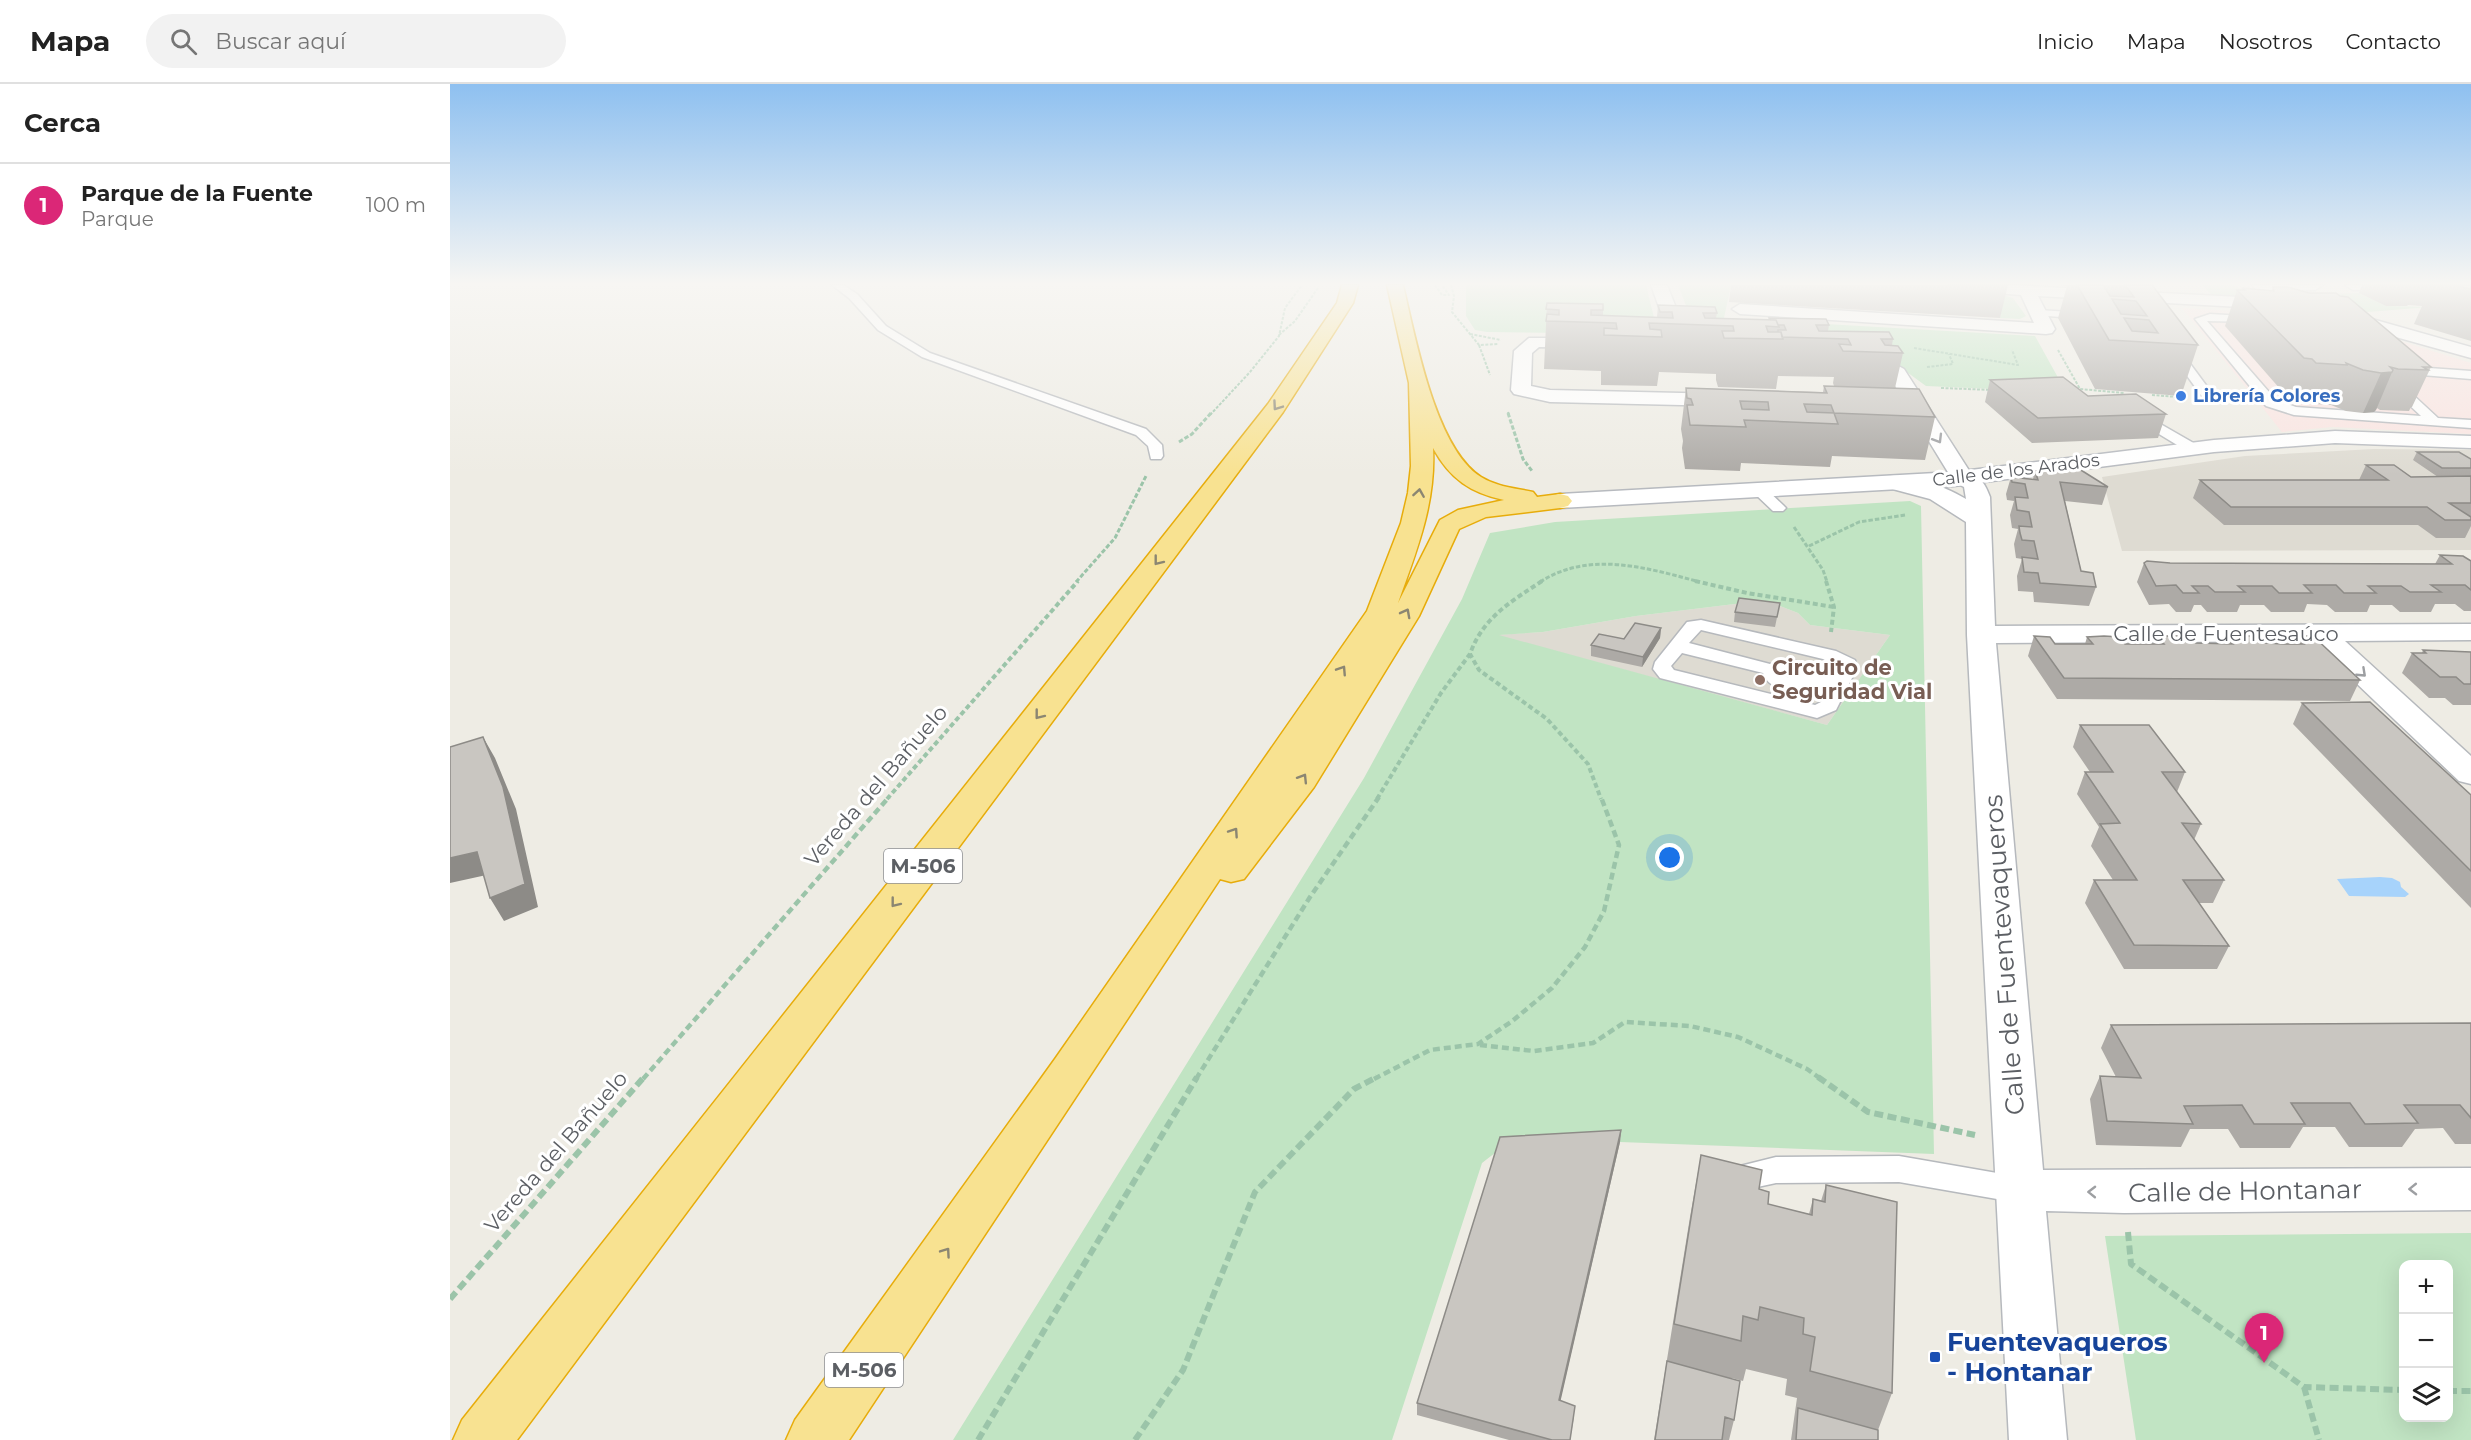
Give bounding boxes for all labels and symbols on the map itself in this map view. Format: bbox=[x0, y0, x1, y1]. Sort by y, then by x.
place label: Librería Colores bbox=[2193, 385, 2341, 407]
marker: Librería Colores bbox=[2174, 389, 2188, 403]
one-way arrow bbox=[1273, 399, 1284, 410]
one-way arrow bbox=[1931, 433, 1943, 443]
street label: Calle de los Arados bbox=[1931, 449, 2101, 491]
one-way arrow bbox=[1413, 488, 1425, 497]
one-way arrow bbox=[1154, 554, 1165, 565]
one-way arrow bbox=[1399, 609, 1410, 619]
street label: Calle de Fuentesaúco bbox=[2113, 621, 2339, 646]
place label: Circuito de Seguridad Vial bbox=[1772, 655, 1932, 704]
one-way arrow bbox=[1335, 665, 1346, 676]
one-way arrow bbox=[2355, 665, 2366, 676]
marker: Circuito de Seguridad Vial bbox=[1753, 673, 1767, 687]
street label: Vereda del Bañuelo bbox=[799, 700, 952, 871]
one-way arrow bbox=[1036, 709, 1047, 720]
one-way arrow bbox=[1295, 774, 1307, 784]
street label: Calle de Fuentevaqueros bbox=[1977, 794, 2031, 1116]
one-way arrow bbox=[1226, 827, 1237, 838]
your location bbox=[1655, 843, 1684, 872]
road number: M-506 bbox=[884, 849, 962, 883]
one-way arrow bbox=[891, 897, 902, 908]
street label: Vereda del Bañuelo bbox=[479, 1066, 632, 1237]
street label: Calle de Hontanar bbox=[2128, 1173, 2362, 1209]
one-way arrow bbox=[2408, 1183, 2417, 1195]
one-way arrow bbox=[2087, 1185, 2096, 1198]
one-way arrow bbox=[939, 1247, 950, 1258]
pin: 1 bbox=[2244, 1314, 2284, 1363]
place label: Fuentevaqueros - Hontanar bbox=[1947, 1326, 2168, 1388]
marker: Fuentevaqueros - Hontanar bbox=[1928, 1350, 1942, 1364]
road number: M-506 bbox=[825, 1353, 903, 1387]

